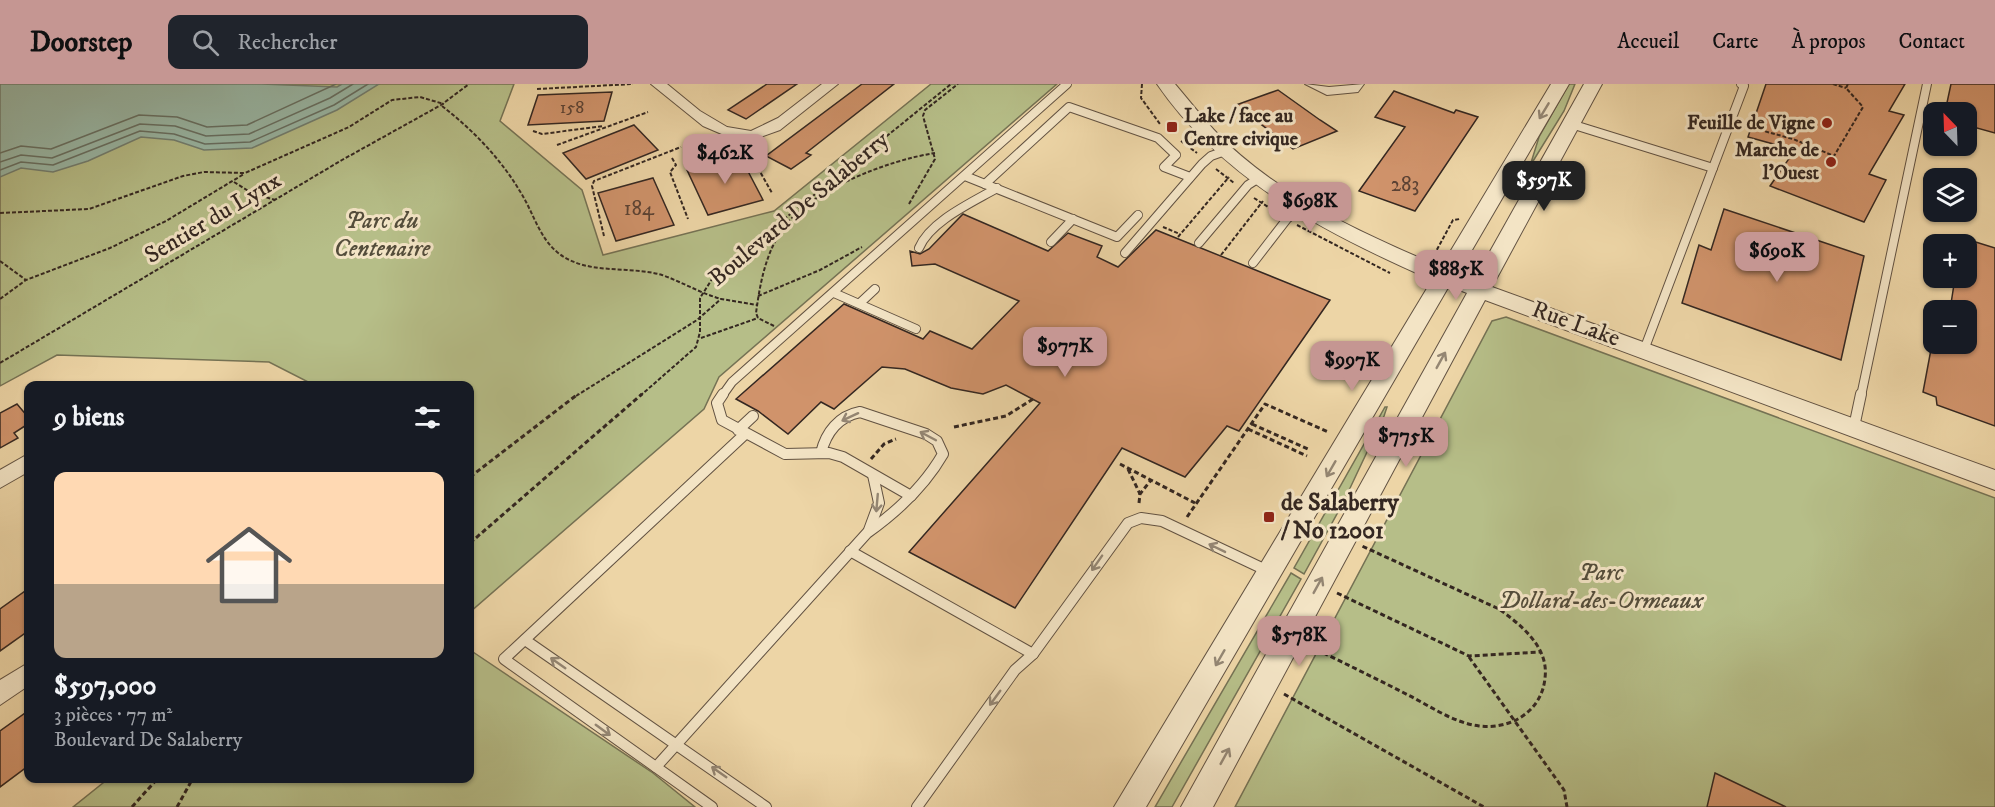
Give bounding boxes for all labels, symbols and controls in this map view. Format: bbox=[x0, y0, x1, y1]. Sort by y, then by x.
search box bbox=[168, 15, 588, 69]
text: Doorstep bbox=[30, 25, 132, 60]
icon: search bbox=[189, 26, 222, 59]
text: Rechercher bbox=[237, 29, 337, 56]
text: Accueil bbox=[1617, 29, 1679, 55]
text: Carte bbox=[1712, 29, 1758, 55]
text: À propos bbox=[1791, 29, 1866, 55]
text: Contact bbox=[1899, 29, 1965, 55]
house number: 158 bbox=[560, 97, 584, 119]
one-way arrow bbox=[1538, 102, 1550, 119]
north arrow bbox=[1923, 102, 1977, 156]
map controls bbox=[1923, 102, 1977, 354]
place label: Lake / face au Centre civique bbox=[1184, 104, 1299, 152]
place label: Feuille de Vigne bbox=[1687, 111, 1816, 136]
marker: Feuille de Vigne bbox=[1820, 116, 1834, 130]
marker: Lake / face au Centre civique bbox=[1165, 120, 1179, 134]
street label: Boulevard De Salaberry bbox=[703, 125, 896, 293]
pin: $462K bbox=[683, 134, 767, 185]
place label: Marche de l'Ouest bbox=[1735, 138, 1820, 186]
text: $462K bbox=[697, 141, 753, 166]
marker: Marche de l'Ouest bbox=[1824, 155, 1838, 169]
pin: $597K bbox=[1502, 161, 1586, 212]
street label: Sentier du Lynx bbox=[139, 165, 287, 271]
text: $597K bbox=[1516, 168, 1572, 193]
button: layers bbox=[1923, 168, 1977, 222]
house number: 283 bbox=[1391, 172, 1419, 198]
pin: $698K bbox=[1268, 182, 1352, 233]
text: $698K bbox=[1282, 189, 1338, 214]
house number: 184 bbox=[624, 196, 655, 222]
park label: Parc du Centenaire bbox=[334, 206, 431, 264]
pin: $690K bbox=[1735, 232, 1819, 283]
button: + bbox=[1923, 234, 1977, 288]
text: $690K bbox=[1749, 239, 1805, 264]
pin: $885K bbox=[1414, 250, 1498, 301]
text: $885K bbox=[1429, 257, 1483, 282]
street label: Rue Lake bbox=[1528, 294, 1624, 354]
button: − bbox=[1923, 300, 1977, 354]
pin: $977K bbox=[1023, 327, 1107, 378]
text: $977K bbox=[1037, 334, 1093, 359]
pin: $997K bbox=[1310, 341, 1394, 392]
text: $997K bbox=[1324, 348, 1380, 373]
one-way arrow bbox=[1436, 351, 1447, 369]
text: 9 biens bbox=[54, 401, 124, 434]
icon: filters bbox=[411, 401, 444, 434]
one-way arrow bbox=[841, 412, 859, 423]
pin: $775K bbox=[1364, 417, 1448, 468]
text: $775K bbox=[1378, 424, 1434, 449]
one-way arrow bbox=[920, 430, 938, 442]
one-way arrow bbox=[1325, 460, 1337, 477]
place label: de Salaberry / No 12001 bbox=[1280, 488, 1399, 546]
one-way arrow bbox=[871, 493, 882, 512]
marker: de Salaberry / No 12001 bbox=[1262, 510, 1276, 524]
icon: home bbox=[195, 511, 303, 619]
one-way arrow bbox=[1209, 542, 1226, 554]
one-way arrow bbox=[1091, 555, 1103, 571]
park label: Parc Dollard-des-Ormeaux bbox=[1499, 558, 1705, 616]
one-way arrow bbox=[1312, 577, 1324, 594]
pin: $578K bbox=[1257, 616, 1341, 667]
text: $578K bbox=[1271, 623, 1327, 648]
one-way arrow bbox=[1213, 649, 1225, 666]
one-way arrow bbox=[551, 657, 567, 669]
text: $597,000 bbox=[54, 670, 157, 703]
one-way arrow bbox=[989, 689, 1001, 705]
text: 3 pièces · 77 m² bbox=[54, 703, 172, 728]
one-way arrow bbox=[595, 724, 611, 736]
text: Boulevard De Salaberry bbox=[54, 728, 242, 753]
one-way arrow bbox=[1219, 748, 1231, 765]
one-way arrow bbox=[712, 766, 728, 778]

